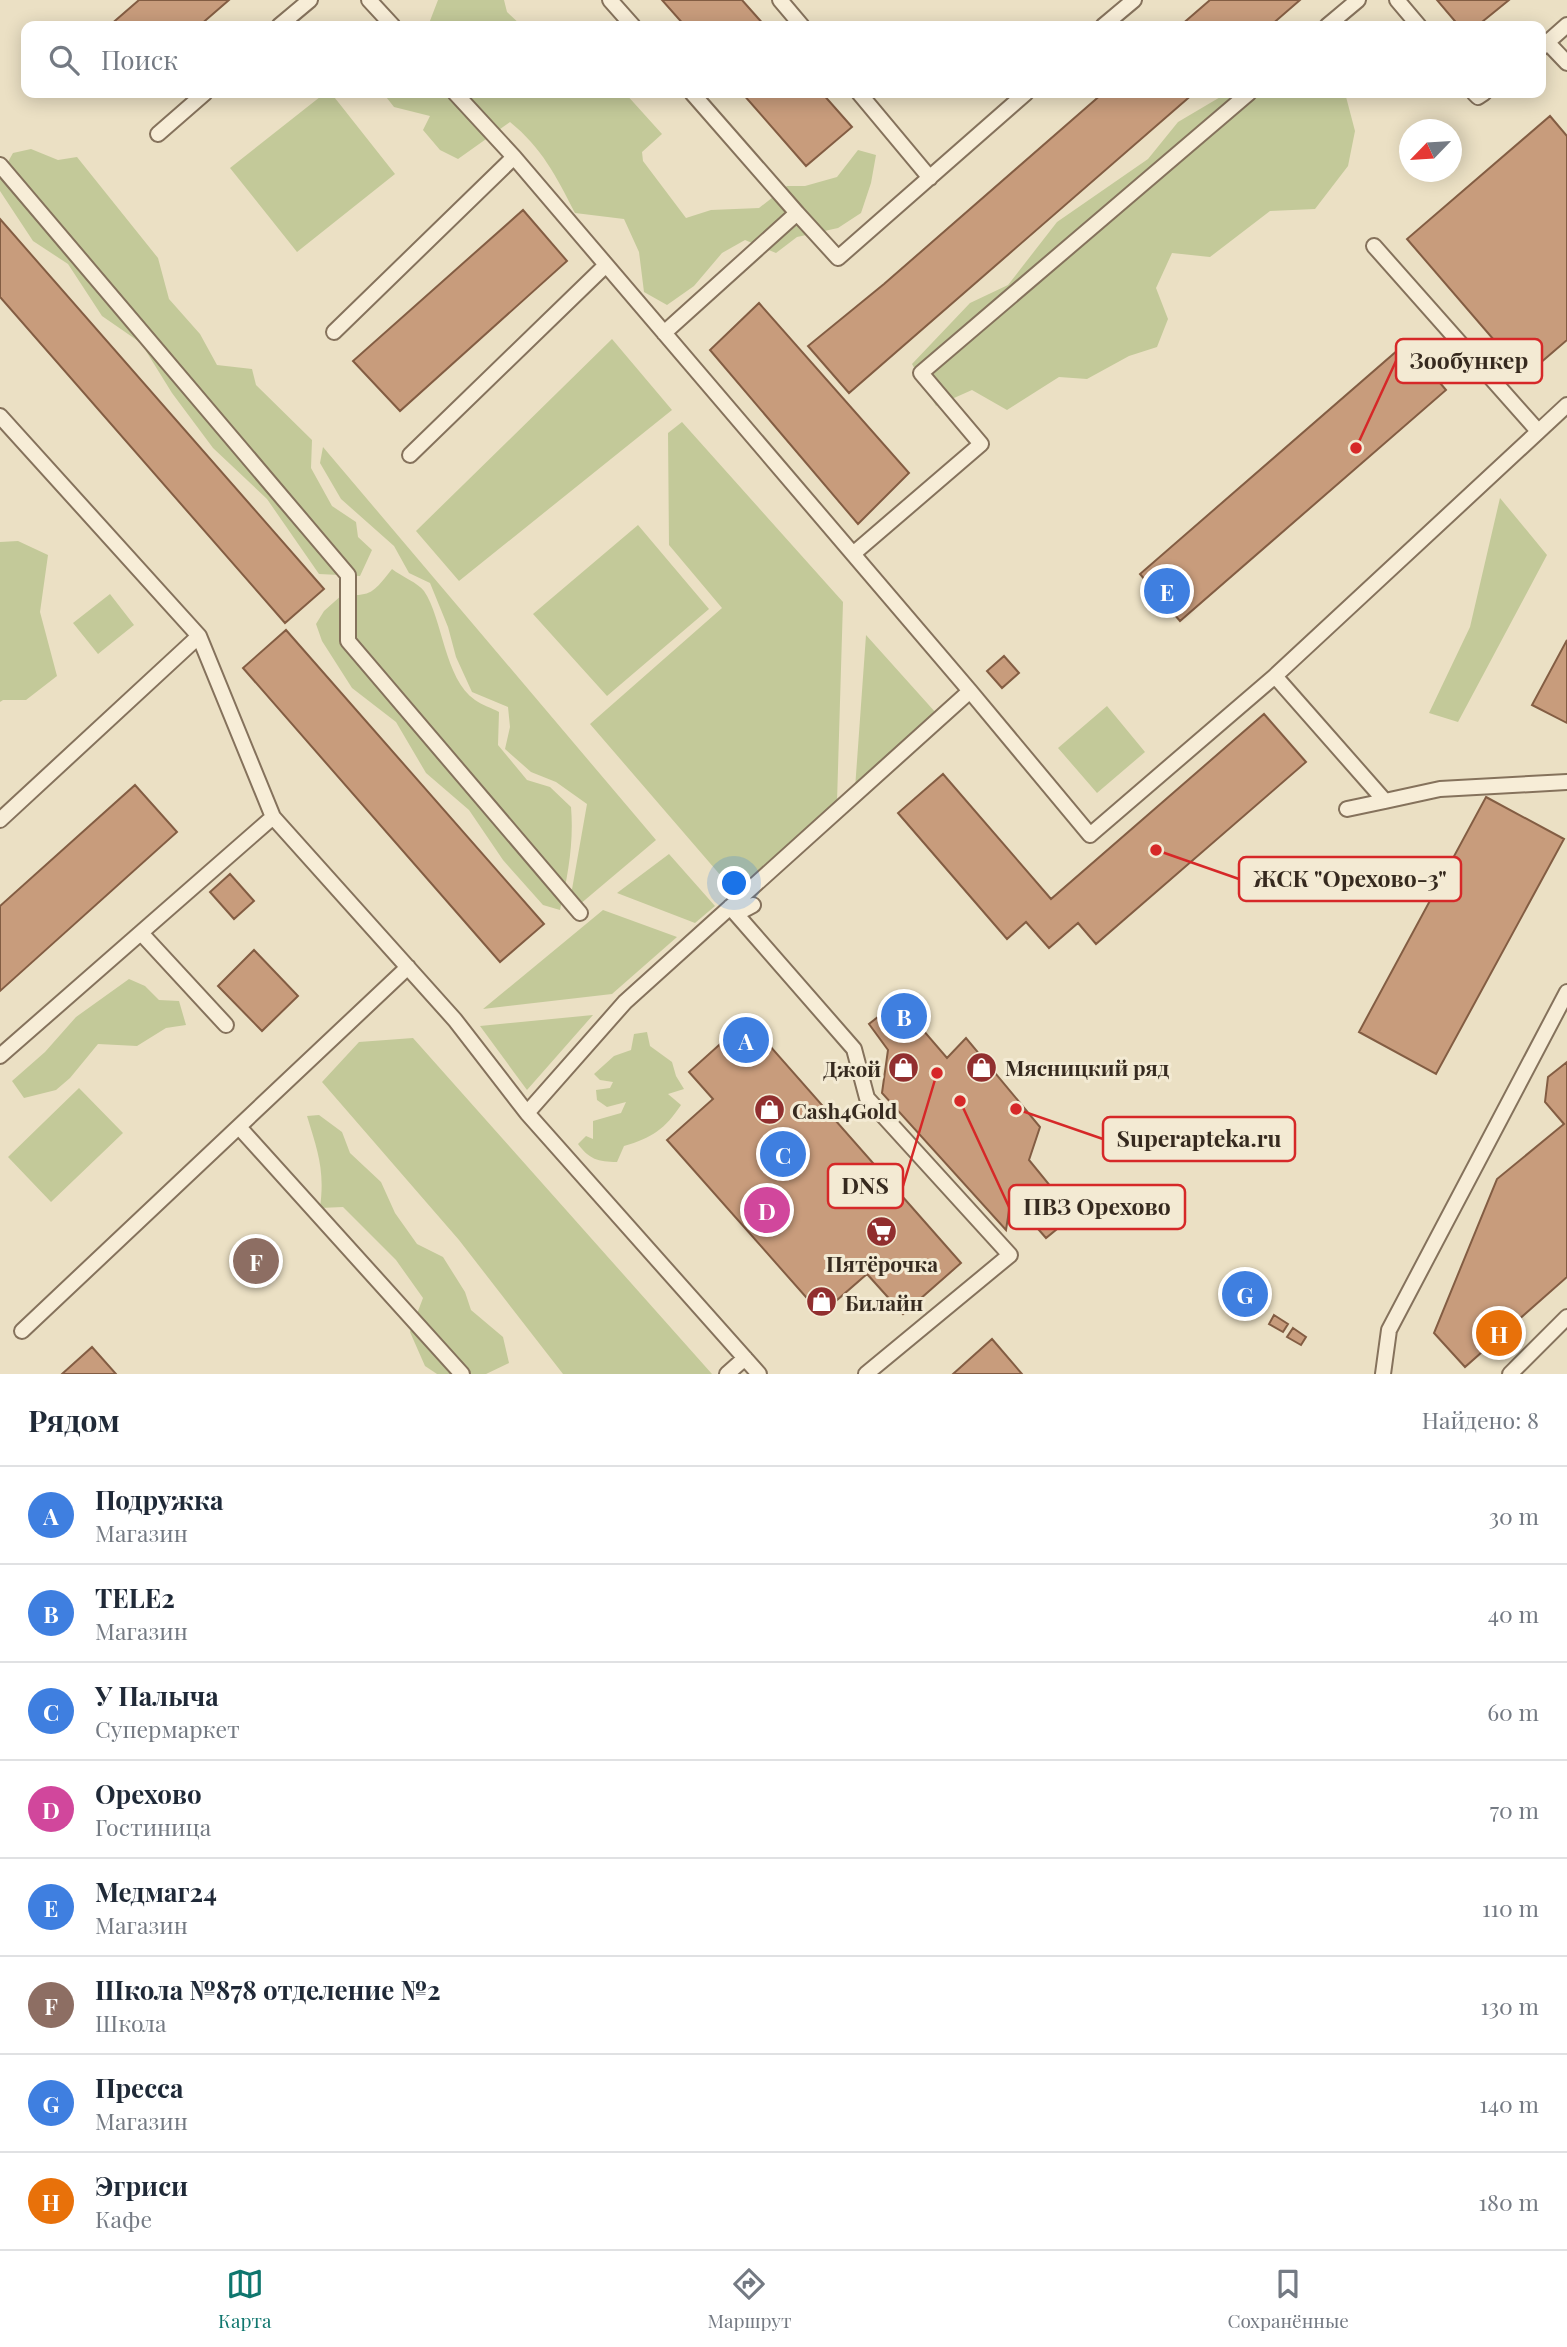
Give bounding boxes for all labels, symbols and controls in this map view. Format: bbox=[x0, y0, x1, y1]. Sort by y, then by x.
search box bbox=[21, 21, 1546, 98]
icon: search bbox=[45, 41, 83, 79]
text: Поиск bbox=[101, 42, 178, 77]
north arrow bbox=[1399, 119, 1462, 182]
callout: Зообункер bbox=[1396, 339, 1542, 383]
text: Зообункер bbox=[1410, 344, 1528, 375]
pin: E bbox=[1144, 565, 1190, 617]
callout: ЖСК "Орехово-3" bbox=[1239, 857, 1461, 901]
text: ЖСК "Орехово-3" bbox=[1252, 862, 1447, 893]
your location bbox=[717, 866, 751, 900]
pin: B bbox=[881, 990, 927, 1042]
pin: A bbox=[723, 1014, 769, 1066]
shop icon: Мясницкий ряд bbox=[965, 1050, 999, 1084]
shop icon: Джой bbox=[887, 1051, 921, 1085]
place label: Мясницкий ряд bbox=[1005, 1053, 1170, 1081]
place label: Джой bbox=[823, 1054, 881, 1082]
shop icon: Cash4Gold bbox=[752, 1093, 786, 1127]
place label: Cash4Gold bbox=[792, 1096, 898, 1124]
callout: Superapteka.ru bbox=[1103, 1117, 1295, 1161]
text: Superapteka.ru bbox=[1117, 1122, 1281, 1153]
pin: C bbox=[760, 1128, 806, 1180]
callout: DNS bbox=[828, 1164, 903, 1208]
text: DNS bbox=[841, 1169, 889, 1200]
pin: D bbox=[744, 1184, 790, 1236]
callout: ПВЗ Орехово bbox=[1009, 1185, 1185, 1229]
text: ПВЗ Орехово bbox=[1023, 1190, 1171, 1221]
supermarket icon: Пятёрочка bbox=[865, 1214, 899, 1248]
pin: F bbox=[233, 1235, 279, 1287]
place label: Пятёрочка bbox=[826, 1249, 938, 1277]
pin: G bbox=[1222, 1268, 1268, 1320]
shop icon: Билайн bbox=[805, 1285, 839, 1319]
place label: Билайн bbox=[845, 1288, 923, 1316]
pin: H bbox=[1476, 1307, 1522, 1359]
text: Рядом bbox=[28, 1400, 120, 1440]
text: Найдено: 8 bbox=[1422, 1404, 1539, 1435]
text: Подружка bbox=[95, 1482, 223, 1517]
text: A bbox=[43, 1500, 59, 1531]
text: 30 m bbox=[1489, 1500, 1539, 1531]
text: Магазин bbox=[95, 1517, 188, 1548]
text: TELE2 bbox=[95, 1580, 175, 1615]
text: B bbox=[43, 1598, 59, 1629]
text: 40 m bbox=[1488, 1598, 1539, 1629]
text: Магазин bbox=[95, 1615, 188, 1646]
text: У Палыча bbox=[95, 1678, 219, 1713]
text: C bbox=[43, 1696, 59, 1727]
text: 60 m bbox=[1487, 1696, 1539, 1727]
text: Супермаркет bbox=[95, 1713, 240, 1744]
text: Орехово bbox=[95, 1776, 202, 1811]
text: D bbox=[42, 1794, 60, 1825]
text: 70 m bbox=[1490, 1794, 1539, 1825]
text: Гостиница bbox=[95, 1811, 211, 1842]
text: Медмаг24 bbox=[95, 1874, 217, 1909]
text: E bbox=[44, 1892, 58, 1923]
text: 110 m bbox=[1482, 1892, 1539, 1923]
text: Магазин bbox=[95, 1909, 188, 1940]
text: Школа №878 отделение №2 bbox=[95, 1972, 441, 2007]
text: F bbox=[44, 1990, 58, 2021]
text: 130 m bbox=[1481, 1990, 1539, 2021]
text: Школа bbox=[95, 2007, 166, 2038]
text: Пресса bbox=[95, 2070, 183, 2105]
text: G bbox=[43, 2088, 59, 2119]
text: 140 m bbox=[1479, 2088, 1539, 2119]
text: Магазин bbox=[95, 2105, 188, 2136]
text: Эгриси bbox=[95, 2168, 188, 2203]
text: H bbox=[42, 2186, 60, 2217]
text: 180 m bbox=[1479, 2186, 1539, 2217]
text: Кафе bbox=[95, 2203, 152, 2234]
tab: Карта bbox=[218, 2265, 271, 2333]
tab: Маршрут bbox=[708, 2265, 791, 2333]
tab: Сохранённые bbox=[1228, 2265, 1349, 2333]

